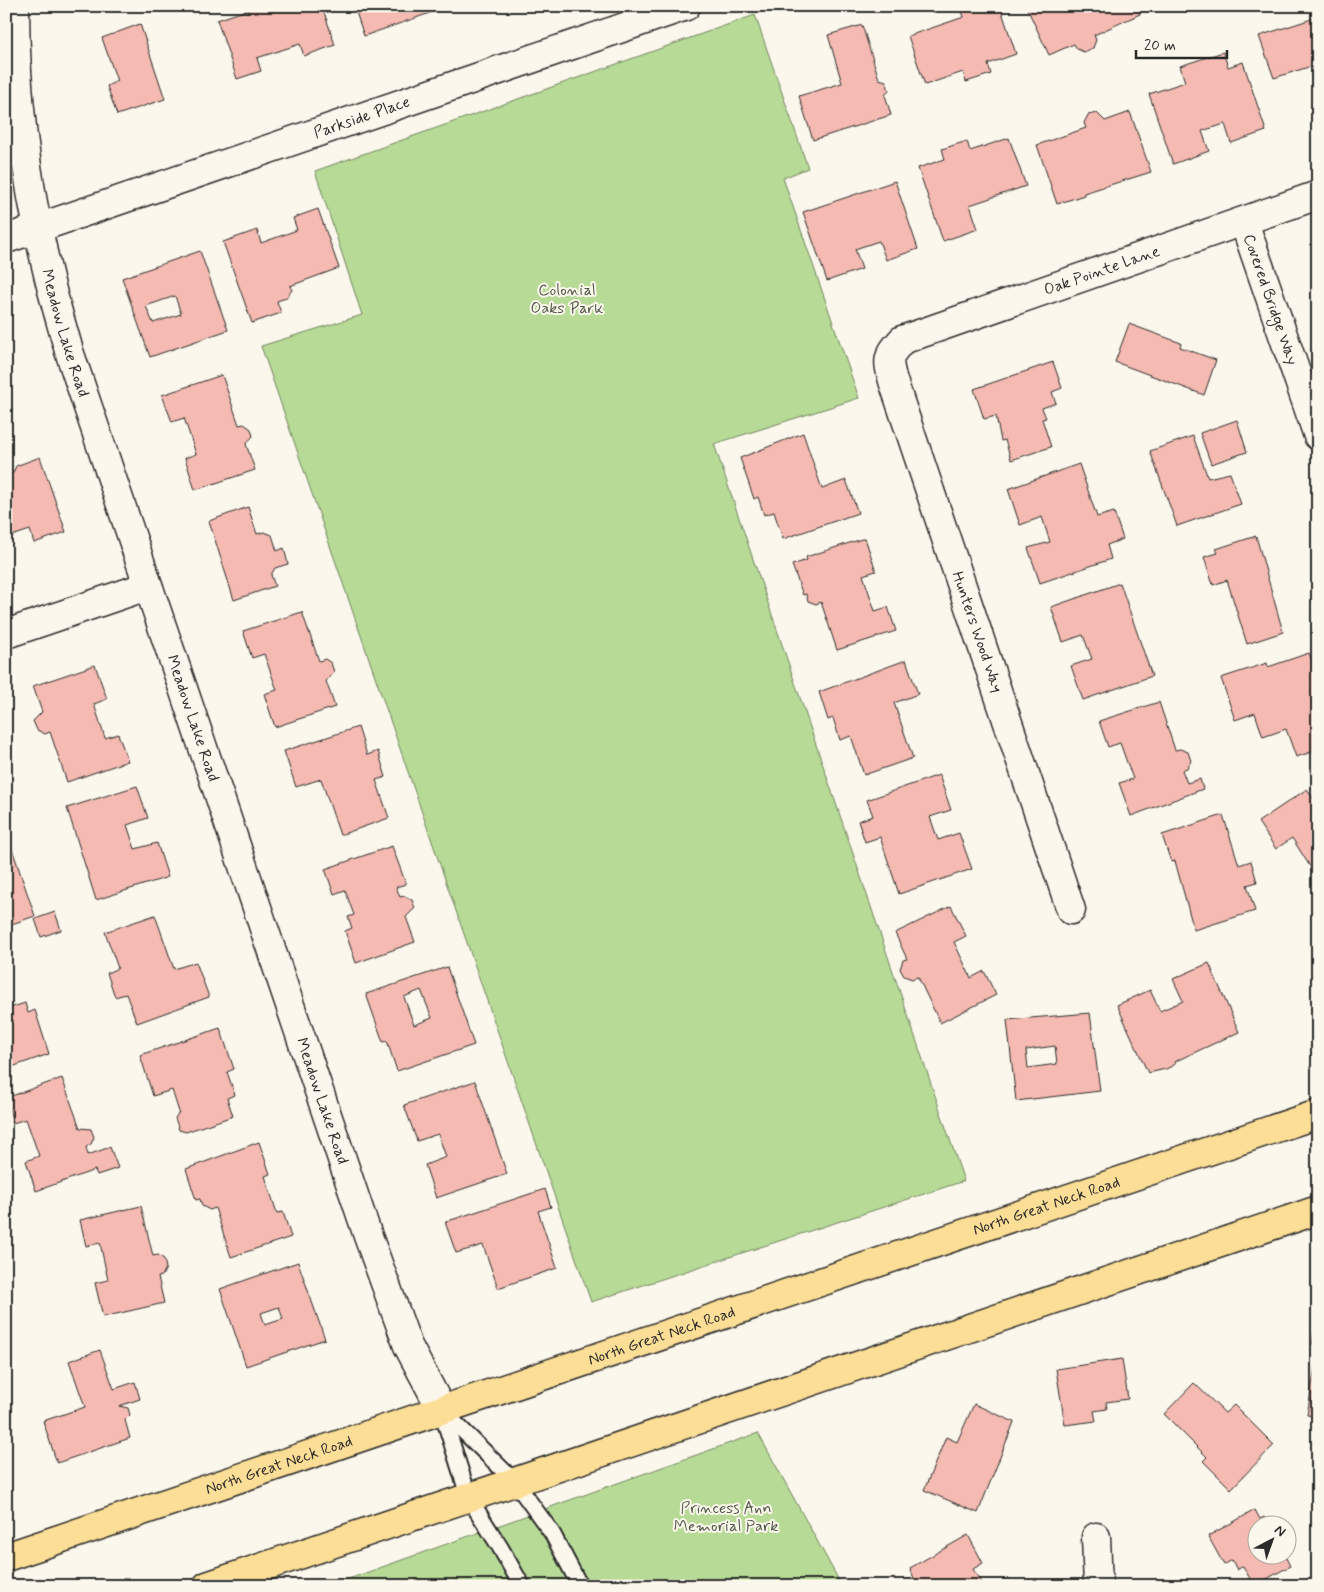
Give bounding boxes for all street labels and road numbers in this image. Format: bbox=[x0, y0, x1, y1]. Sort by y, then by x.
street label: Parkside Place bbox=[311, 91, 413, 143]
street label: Covered Bridge Way bbox=[1238, 231, 1303, 368]
street label: Oak Pointe Lane bbox=[1041, 240, 1163, 300]
street label: Meadow Lake Road bbox=[37, 267, 94, 400]
street label: Hunters Wood Way bbox=[946, 569, 1008, 695]
street label: Meadow Lake Road bbox=[162, 652, 224, 784]
street label: Meadow Lake Road bbox=[291, 1035, 353, 1167]
street label: North Great Neck Road bbox=[970, 1171, 1123, 1240]
street label: North Great Neck Road bbox=[585, 1301, 738, 1370]
street label: North Great Neck Road bbox=[202, 1430, 355, 1499]

